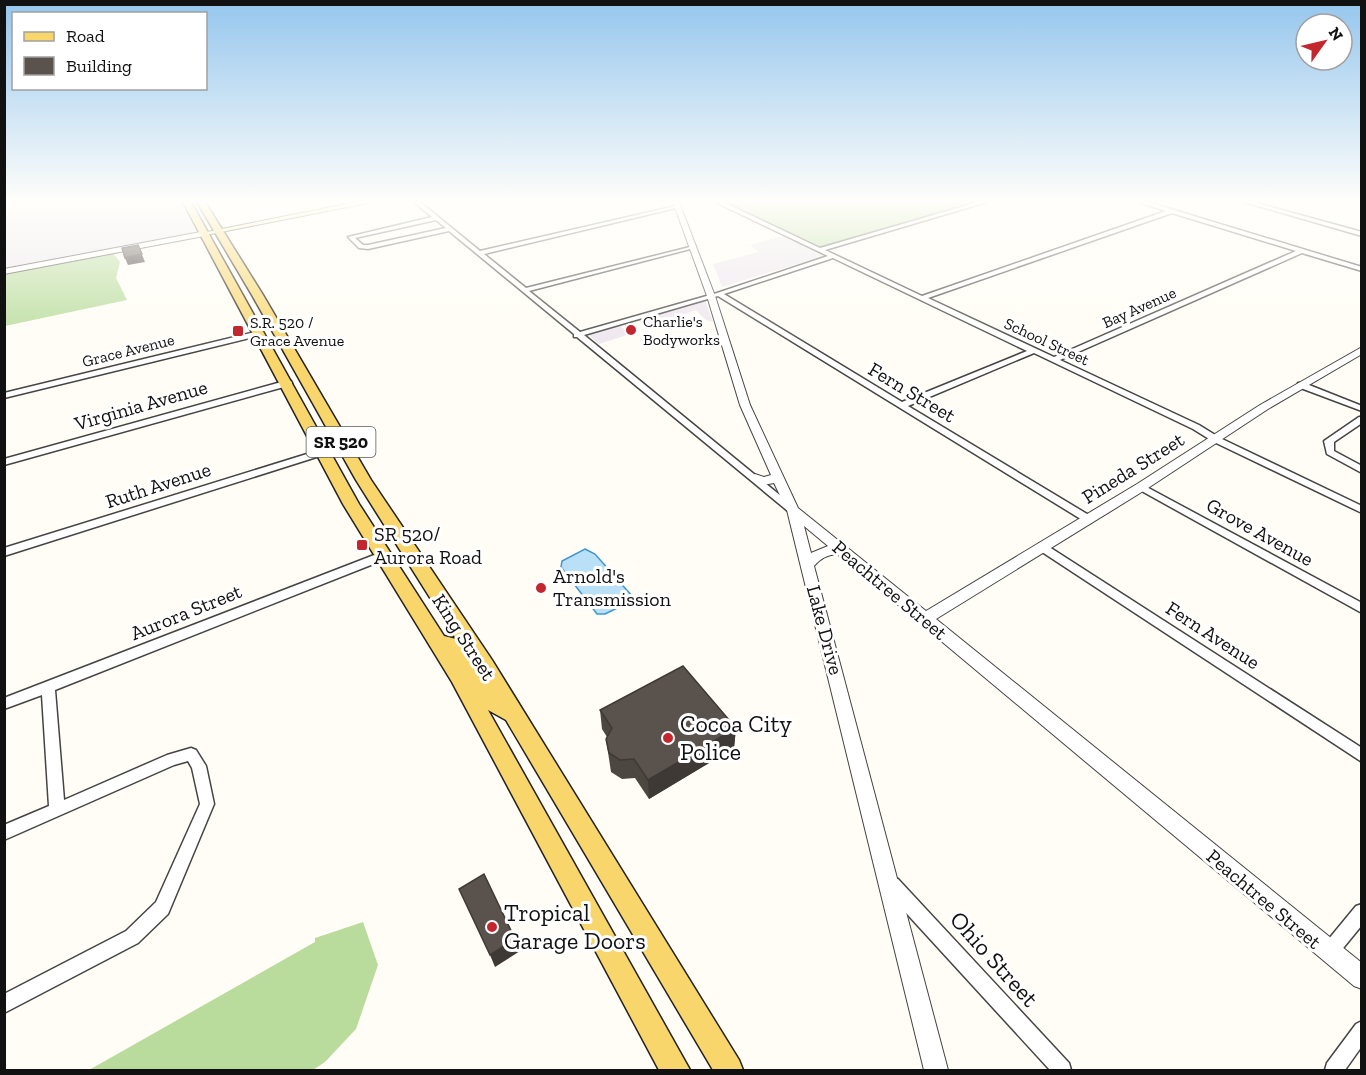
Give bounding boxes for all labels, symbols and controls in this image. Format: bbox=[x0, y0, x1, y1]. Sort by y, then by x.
legend bbox=[12, 12, 207, 90]
north arrow bbox=[1294, 12, 1354, 72]
text: N bbox=[1325, 24, 1347, 44]
text: Road bbox=[66, 25, 105, 47]
text: Building bbox=[66, 55, 132, 77]
street label: Bay Avenue bbox=[1099, 283, 1179, 332]
place label: Charlie's Bodyworks bbox=[643, 312, 720, 349]
place label: S.R. 520 / Grace Avenue bbox=[250, 313, 344, 350]
street label: School Street bbox=[1001, 314, 1092, 369]
marker: Charlie's Bodyworks bbox=[624, 323, 638, 337]
marker: S.R. 520 / Grace Avenue bbox=[231, 324, 245, 338]
street label: Grace Avenue bbox=[80, 330, 176, 371]
street label: Fern Street bbox=[864, 357, 960, 428]
street label: Virginia Avenue bbox=[71, 375, 210, 436]
road number: SR 520 bbox=[306, 427, 376, 457]
street label: Pineda Street bbox=[1078, 427, 1189, 509]
street label: Ruth Avenue bbox=[102, 457, 214, 513]
street label: Grove Avenue bbox=[1202, 493, 1318, 571]
place label: SR 520/ Aurora Road bbox=[374, 522, 482, 569]
street label: Peachtree Street bbox=[828, 535, 953, 645]
marker: SR 520/ Aurora Road bbox=[355, 538, 369, 552]
place label: Arnold's Transmission bbox=[553, 564, 672, 611]
street label: Aurora Street bbox=[127, 579, 246, 645]
marker: Arnold's Transmission bbox=[534, 581, 548, 595]
street label: Lake Drive bbox=[802, 583, 848, 677]
street label: King Street bbox=[427, 589, 501, 685]
street label: Fern Avenue bbox=[1161, 596, 1265, 674]
place label: Cocoa City Police bbox=[680, 709, 792, 766]
marker: Cocoa City Police bbox=[661, 731, 675, 745]
street label: Peachtree Street bbox=[1202, 844, 1327, 954]
place label: Tropical Garage Doors bbox=[504, 898, 646, 955]
street label: Ohio Street bbox=[944, 905, 1045, 1012]
marker: Tropical Garage Doors bbox=[485, 920, 499, 934]

